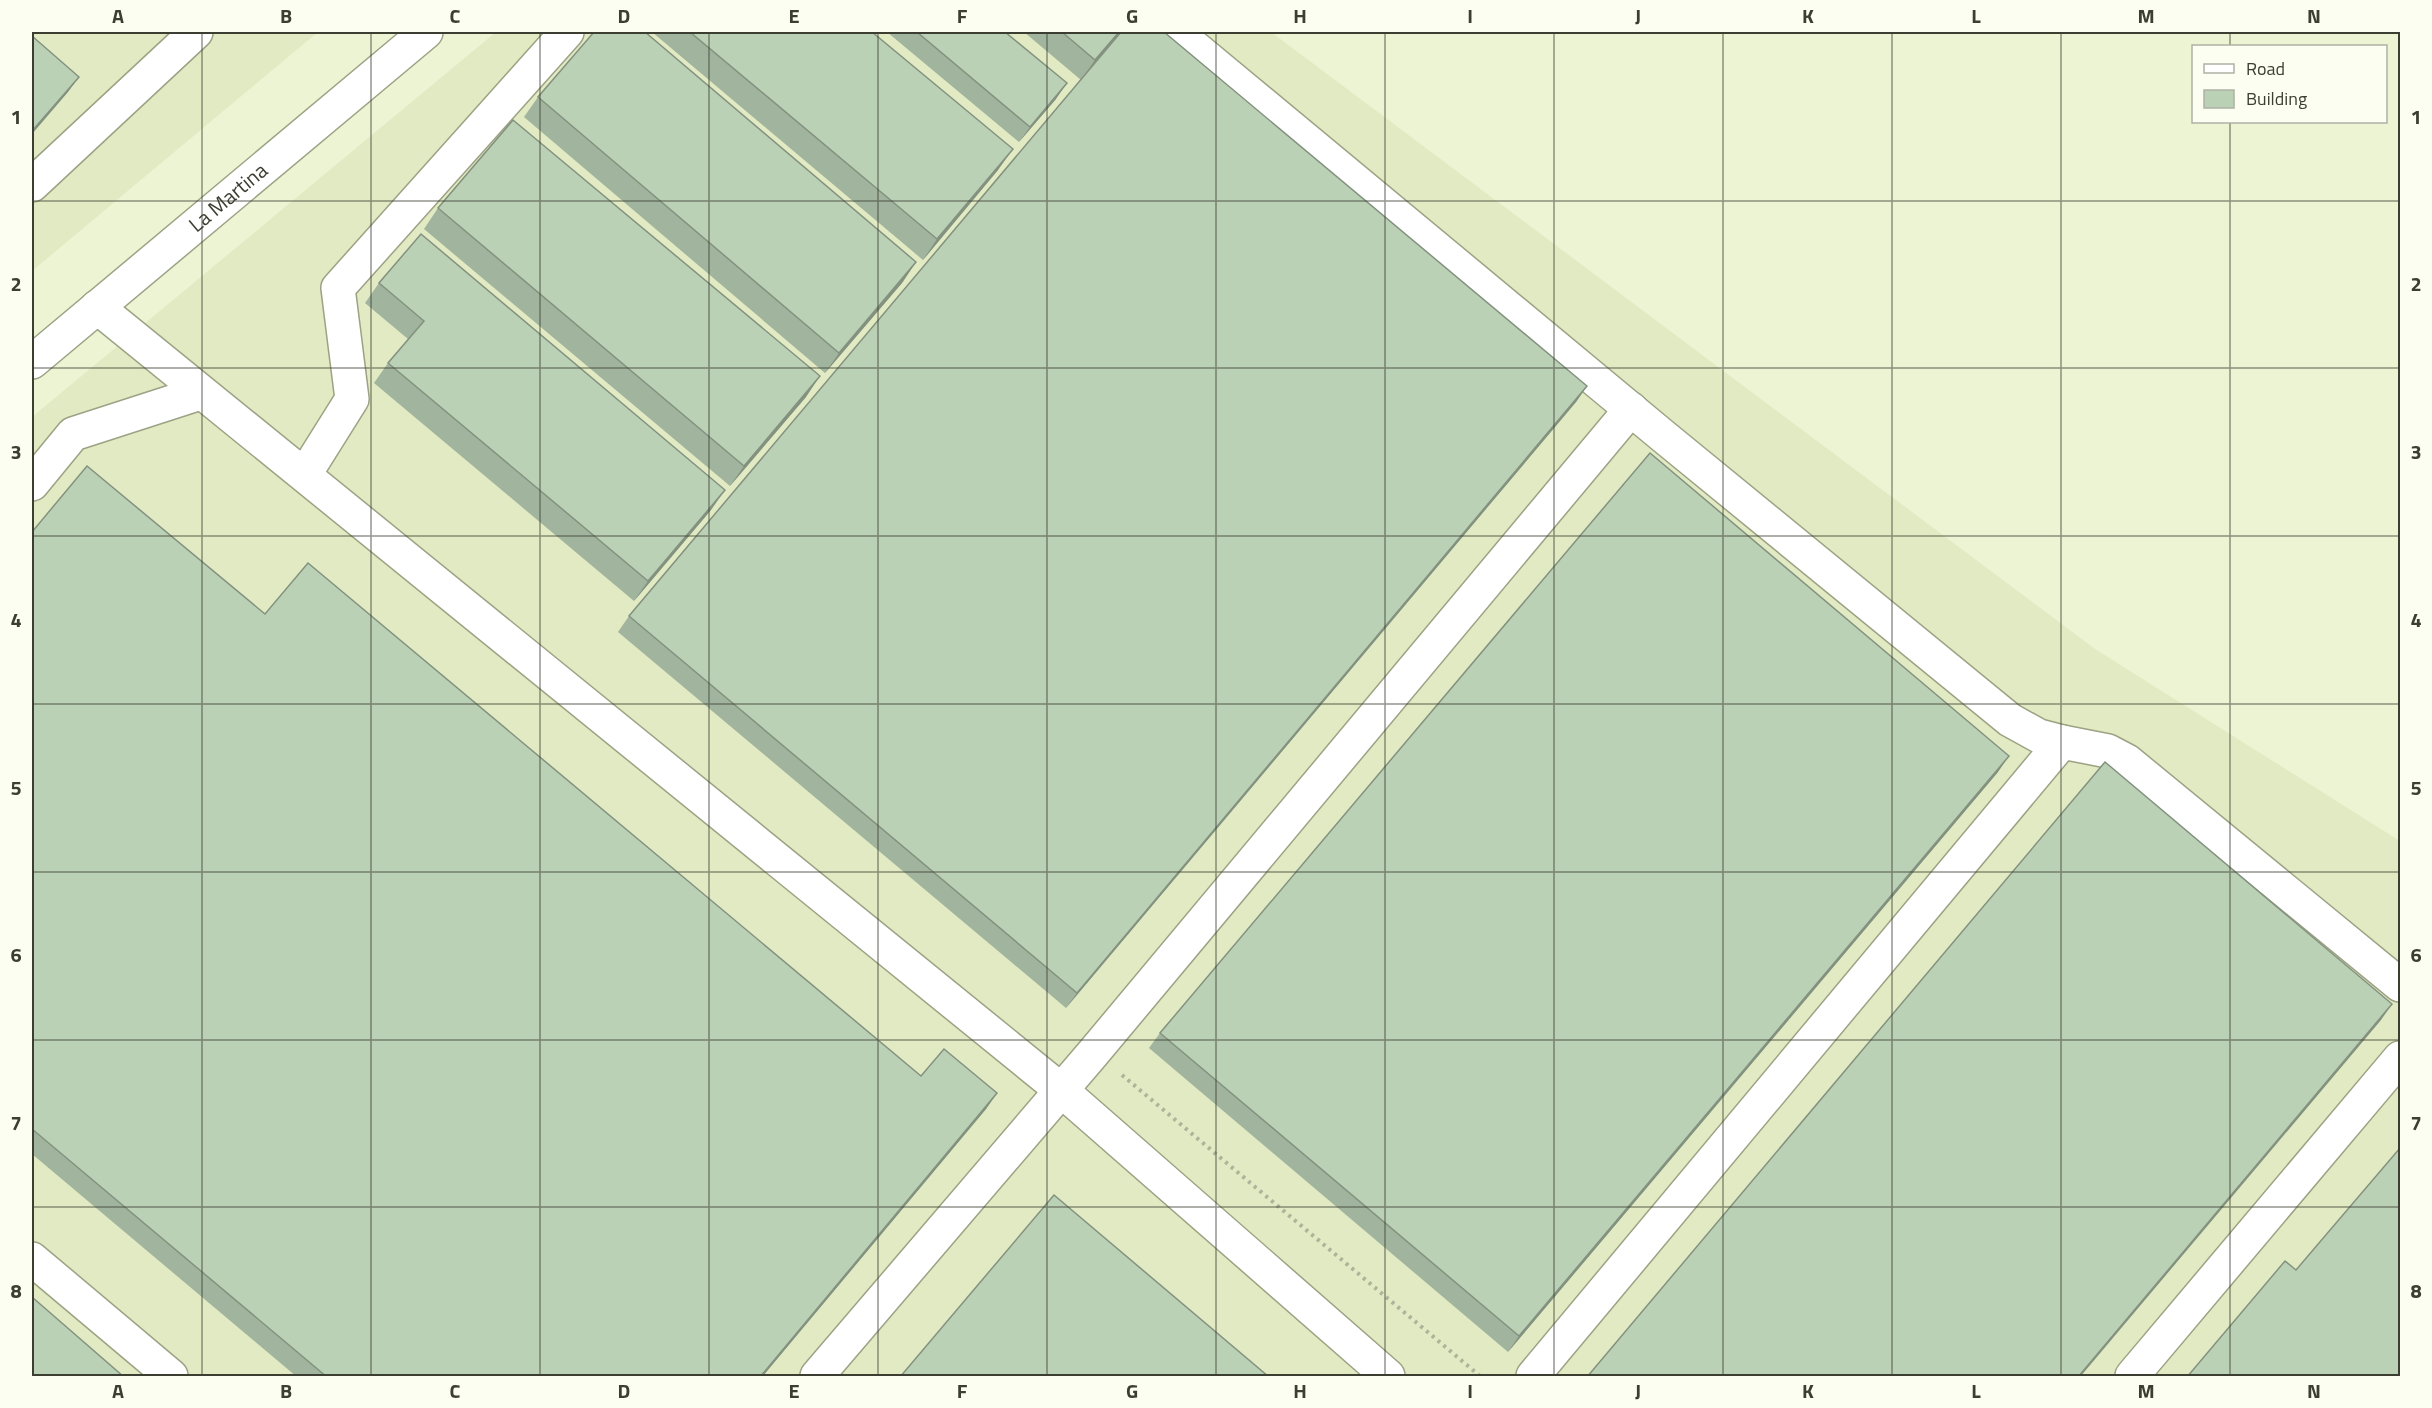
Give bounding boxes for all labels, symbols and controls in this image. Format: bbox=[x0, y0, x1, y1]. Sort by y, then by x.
text: A bbox=[112, 0, 124, 31]
text: B bbox=[280, 0, 292, 31]
text: C bbox=[450, 0, 461, 31]
text: D bbox=[618, 0, 630, 31]
text: E bbox=[788, 0, 800, 31]
text: F bbox=[957, 0, 968, 31]
text: G bbox=[1126, 0, 1138, 31]
text: H bbox=[1293, 0, 1307, 31]
text: I bbox=[1467, 0, 1473, 31]
text: J bbox=[1635, 0, 1641, 31]
text: K bbox=[1802, 0, 1814, 31]
text: L bbox=[1971, 0, 1981, 31]
text: M bbox=[2137, 0, 2155, 31]
text: N bbox=[2307, 0, 2321, 31]
legend bbox=[2192, 45, 2387, 123]
text: Road bbox=[2246, 55, 2285, 82]
text: Building bbox=[2246, 85, 2307, 112]
text: 1 bbox=[10, 101, 22, 132]
text: 1 bbox=[2410, 101, 2422, 132]
street label: La Martina bbox=[181, 154, 274, 239]
text: 2 bbox=[10, 268, 22, 299]
text: 2 bbox=[2410, 268, 2422, 299]
text: 3 bbox=[10, 436, 22, 467]
text: 3 bbox=[2410, 436, 2422, 467]
text: 4 bbox=[10, 604, 22, 635]
text: 4 bbox=[2410, 604, 2422, 635]
text: 5 bbox=[10, 772, 22, 803]
text: 5 bbox=[2410, 772, 2422, 803]
text: 6 bbox=[10, 939, 22, 970]
text: 6 bbox=[2410, 939, 2422, 970]
text: 7 bbox=[10, 1107, 22, 1138]
text: 7 bbox=[2410, 1107, 2422, 1138]
text: 8 bbox=[10, 1275, 22, 1306]
text: 8 bbox=[2410, 1275, 2422, 1306]
text: A bbox=[112, 1375, 124, 1406]
text: B bbox=[280, 1375, 292, 1406]
text: C bbox=[450, 1375, 461, 1406]
text: D bbox=[618, 1375, 630, 1406]
text: E bbox=[788, 1375, 800, 1406]
text: F bbox=[957, 1375, 968, 1406]
text: G bbox=[1126, 1375, 1138, 1406]
text: H bbox=[1293, 1375, 1307, 1406]
text: I bbox=[1467, 1375, 1473, 1406]
text: J bbox=[1635, 1375, 1641, 1406]
text: K bbox=[1802, 1375, 1814, 1406]
text: L bbox=[1971, 1375, 1981, 1406]
text: M bbox=[2137, 1375, 2155, 1406]
text: N bbox=[2307, 1375, 2321, 1406]

